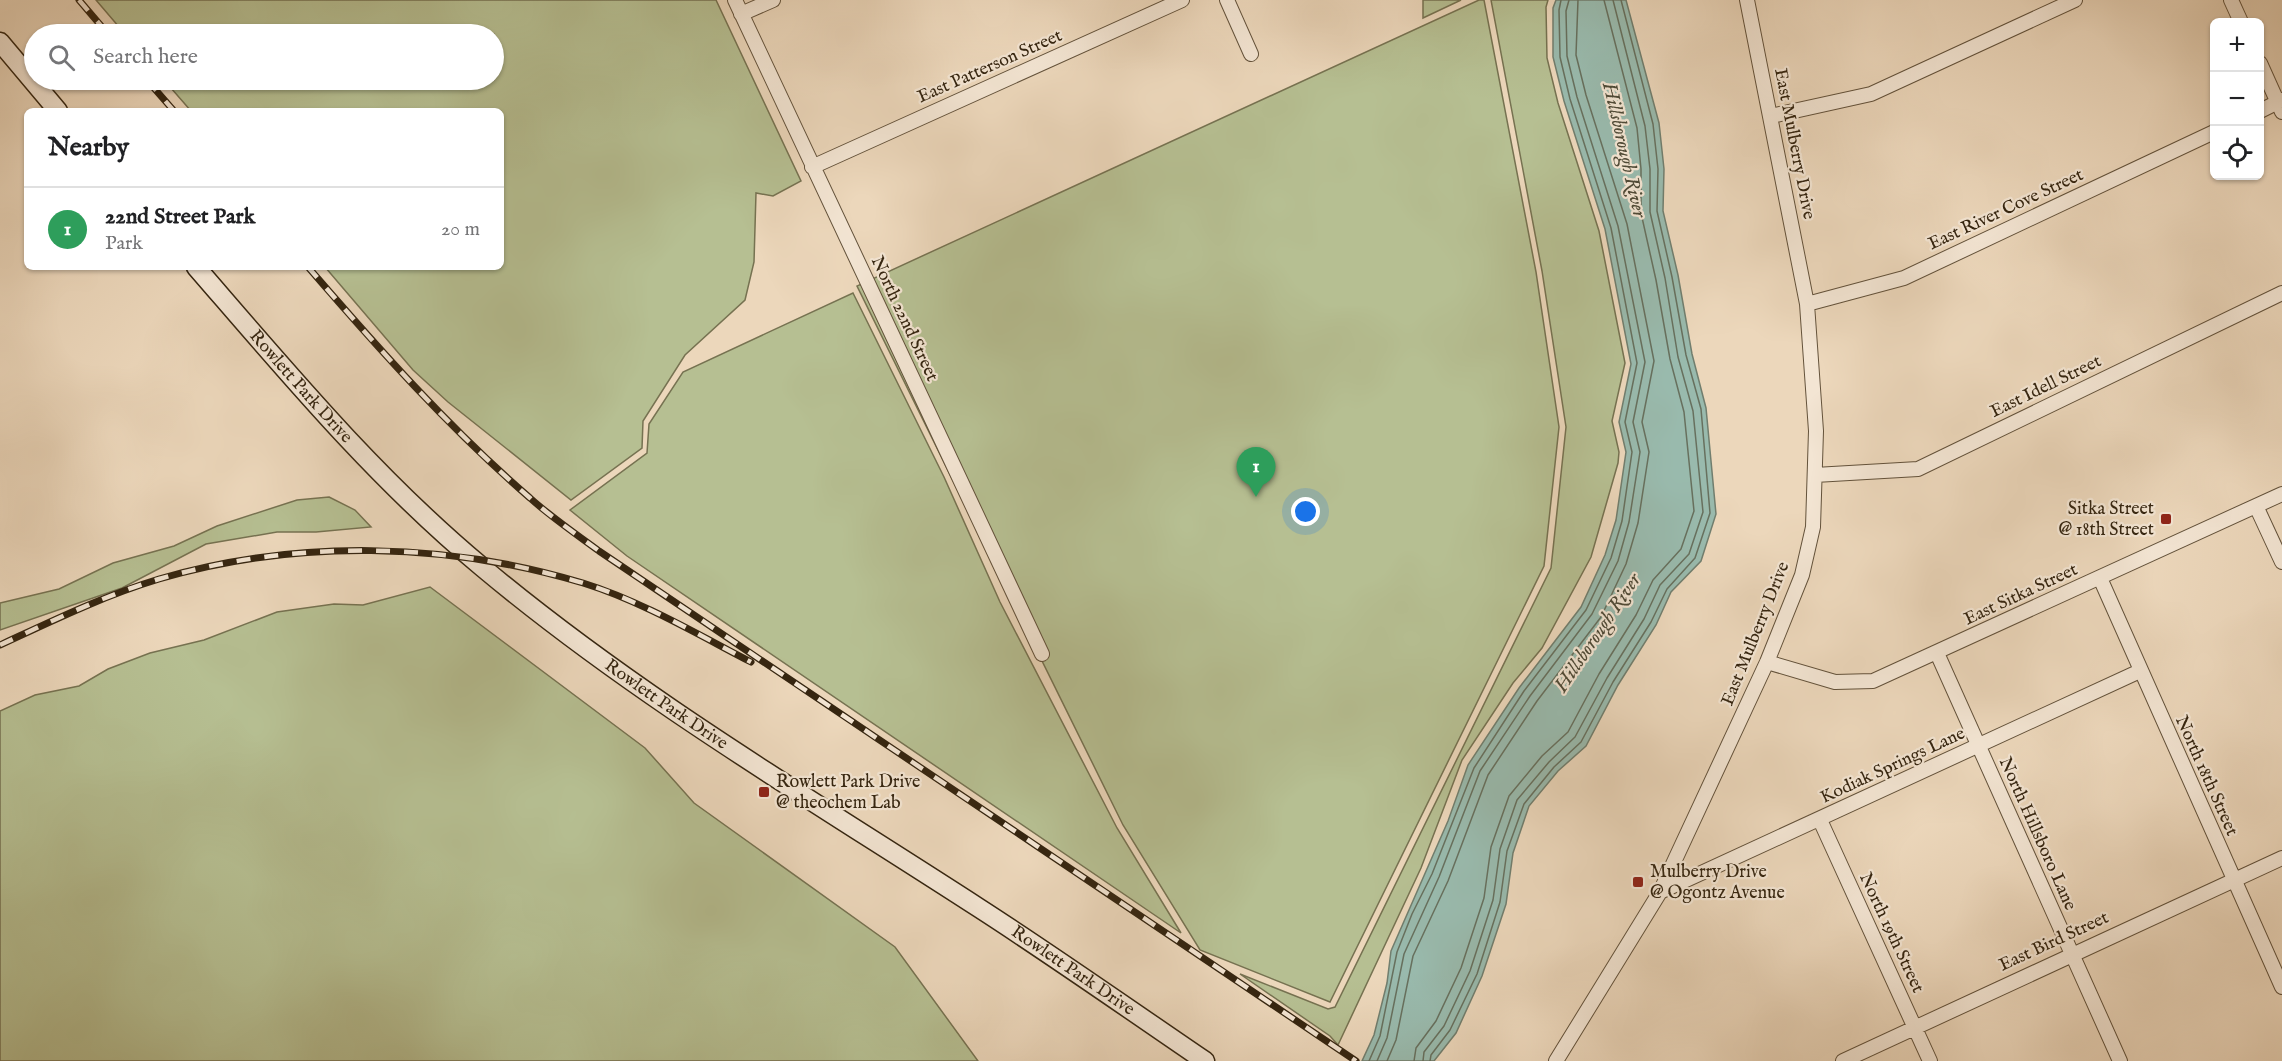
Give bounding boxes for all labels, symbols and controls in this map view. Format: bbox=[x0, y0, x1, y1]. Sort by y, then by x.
map controls bbox=[2210, 18, 2264, 180]
button: + bbox=[2210, 18, 2264, 72]
search box bbox=[24, 24, 504, 90]
street label: East Patterson Street bbox=[914, 25, 1066, 109]
icon: search bbox=[45, 41, 78, 74]
text: Search here bbox=[93, 43, 198, 71]
street label: East Mulberry Drive bbox=[1768, 66, 1820, 222]
button: − bbox=[2210, 72, 2264, 126]
water label: Hillsborough River bbox=[1595, 79, 1652, 221]
button: locate bbox=[2210, 126, 2264, 180]
text: Nearby bbox=[48, 131, 129, 164]
street label: East River Cove Street bbox=[1925, 164, 2087, 256]
text: 22nd Street Park bbox=[105, 203, 255, 231]
text: 1 bbox=[64, 217, 71, 242]
text: 20 m bbox=[441, 217, 480, 242]
text: Park bbox=[105, 231, 143, 256]
street label: North 22nd Street bbox=[865, 253, 943, 385]
street label: Rowlett Park Drive bbox=[244, 325, 357, 448]
street label: East Idell Street bbox=[1987, 350, 2105, 424]
pin: 1 bbox=[1236, 448, 1276, 497]
your location bbox=[1291, 497, 1320, 526]
place label: Sitka Street @ 18th Street bbox=[2058, 498, 2154, 542]
marker: Sitka Street @ 18th Street bbox=[2159, 512, 2173, 526]
street label: East Mulberry Drive bbox=[1717, 559, 1795, 709]
street label: East Sitka Street bbox=[1960, 559, 2082, 631]
water label: Hillsborough River bbox=[1548, 568, 1648, 699]
street label: Rowlett Park Drive bbox=[600, 654, 732, 755]
street label: North 18th Street bbox=[2169, 712, 2243, 840]
street label: Kodiak Springs Lane bbox=[1817, 722, 1969, 810]
street label: North Hillsboro Lane bbox=[1993, 754, 2081, 914]
place label: Rowlett Park Drive @ theochem Lab bbox=[776, 771, 920, 815]
marker: Rowlett Park Drive @ theochem Lab bbox=[757, 785, 771, 799]
place label: Mulberry Drive @ Ogontz Avenue bbox=[1650, 861, 1785, 905]
street label: North 19th Street bbox=[1853, 869, 1929, 997]
marker: Mulberry Drive @ Ogontz Avenue bbox=[1631, 875, 1645, 889]
street label: East Bird Street bbox=[1996, 907, 2112, 977]
street label: Rowlett Park Drive bbox=[1007, 921, 1139, 1021]

